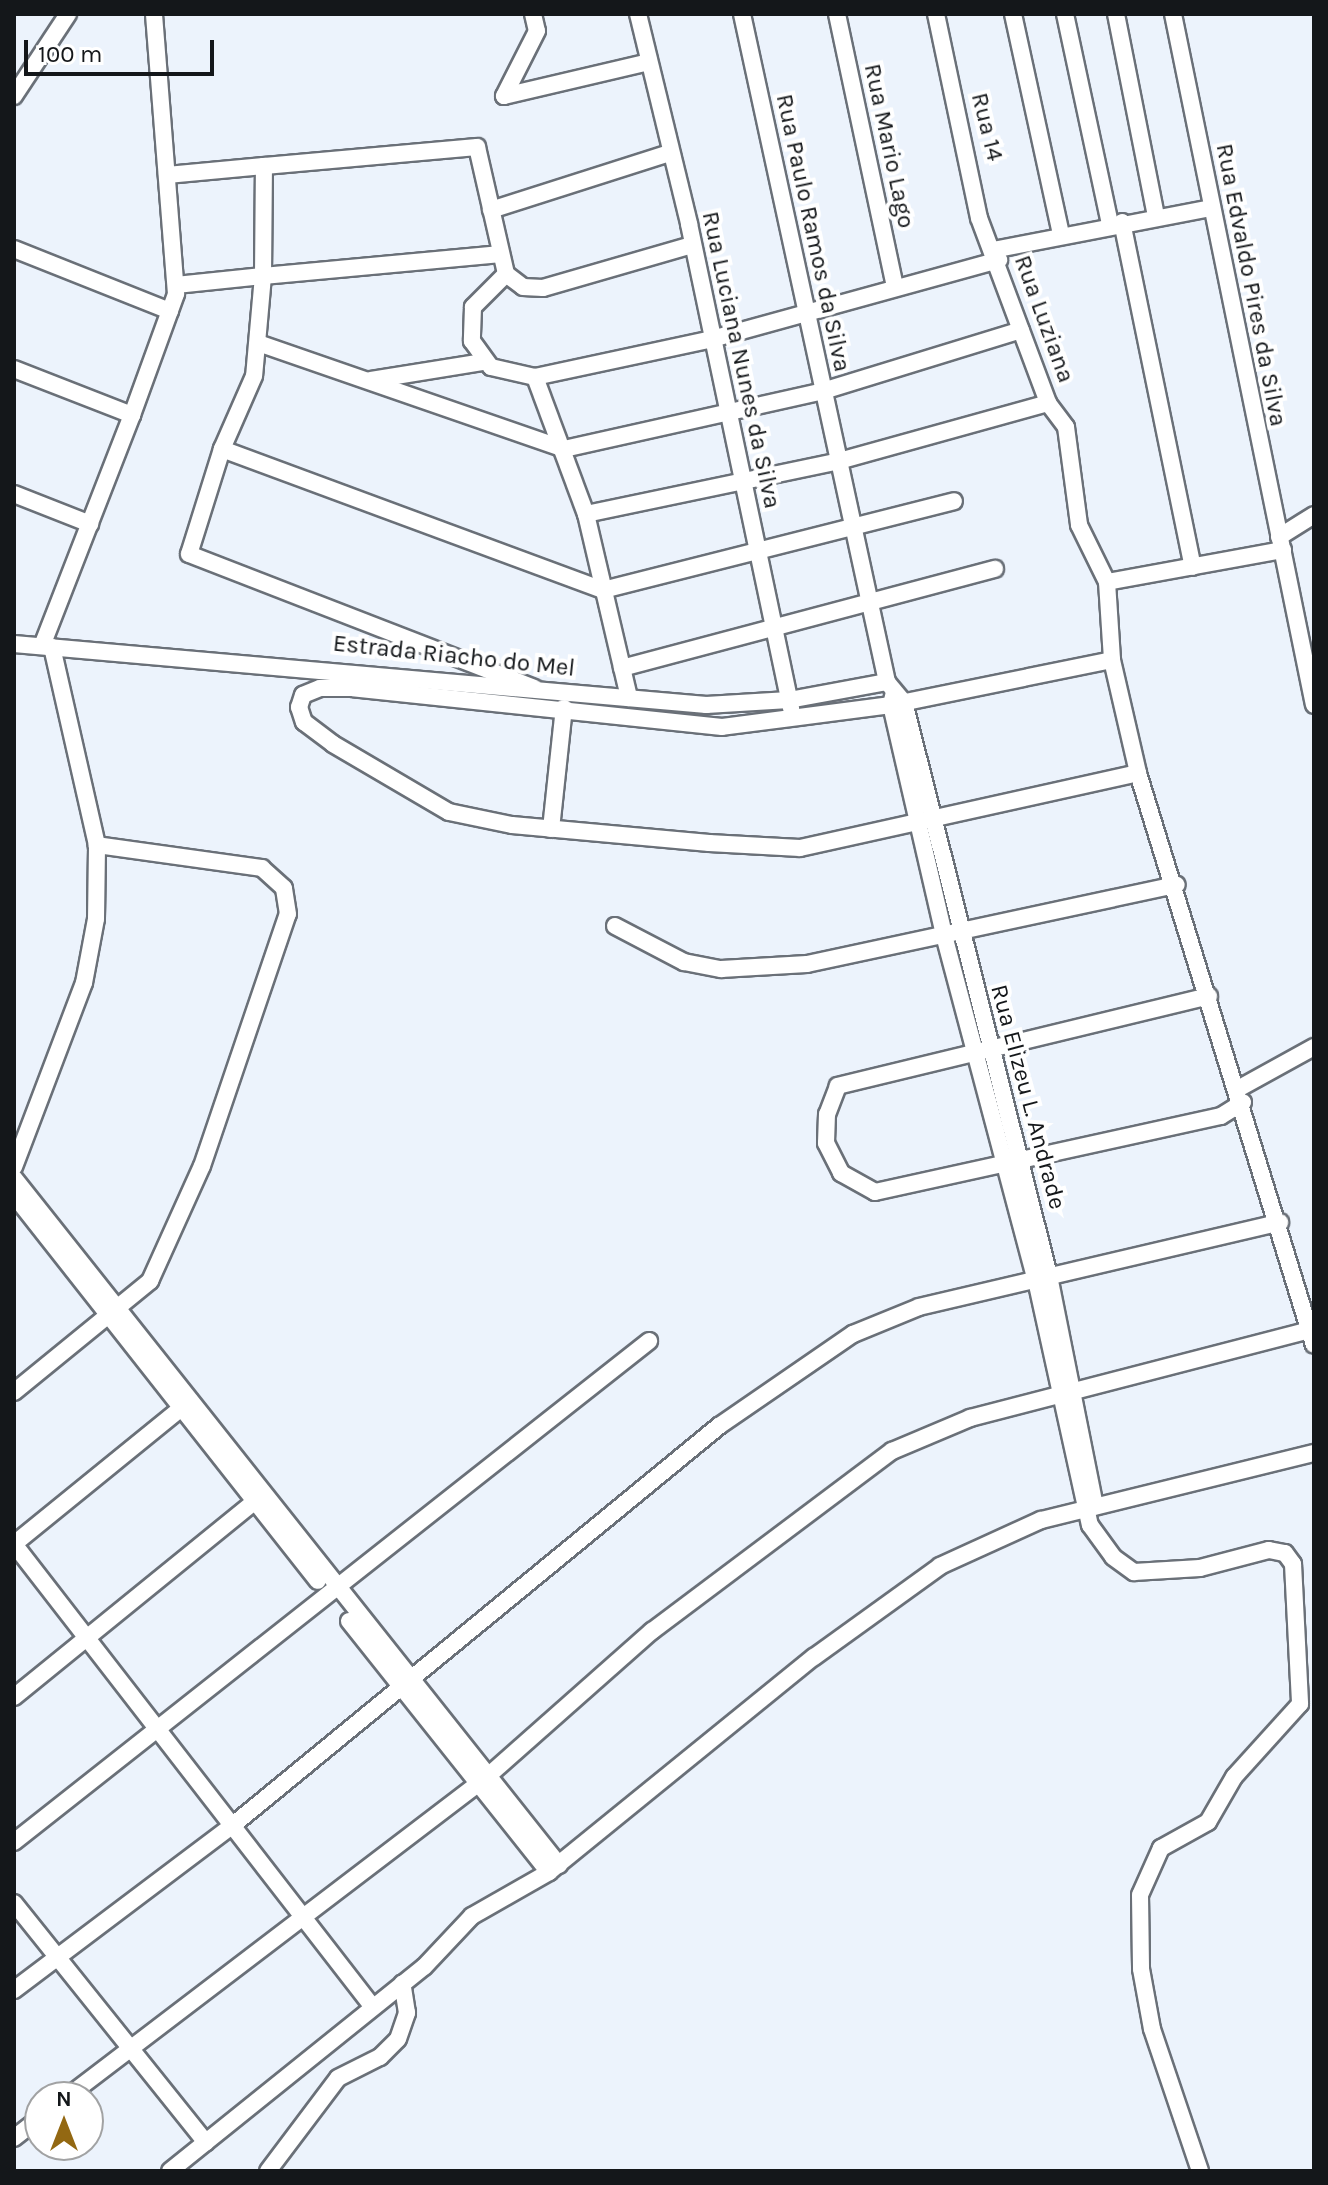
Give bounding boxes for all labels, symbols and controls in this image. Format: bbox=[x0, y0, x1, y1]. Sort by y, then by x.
scale bar bbox=[28, 24, 218, 74]
text: 100 m bbox=[38, 40, 103, 68]
street label: Rua Mario Lago bbox=[858, 61, 920, 231]
street label: Rua 14 bbox=[965, 90, 1009, 164]
street label: Rua Paulo Ramos da Silva bbox=[769, 91, 857, 375]
street label: Rua Edvaldo Pires da Silva bbox=[1209, 141, 1293, 429]
street label: Rua Luciana Nunes da Silva bbox=[695, 209, 787, 511]
street label: Rua Luziana bbox=[1008, 251, 1080, 387]
street label: Estrada Riacho do Mel bbox=[332, 629, 576, 683]
street label: Rua Elizeu L. Andrade bbox=[984, 981, 1072, 1213]
north arrow bbox=[24, 2081, 104, 2161]
text: N bbox=[56, 2086, 72, 2112]

